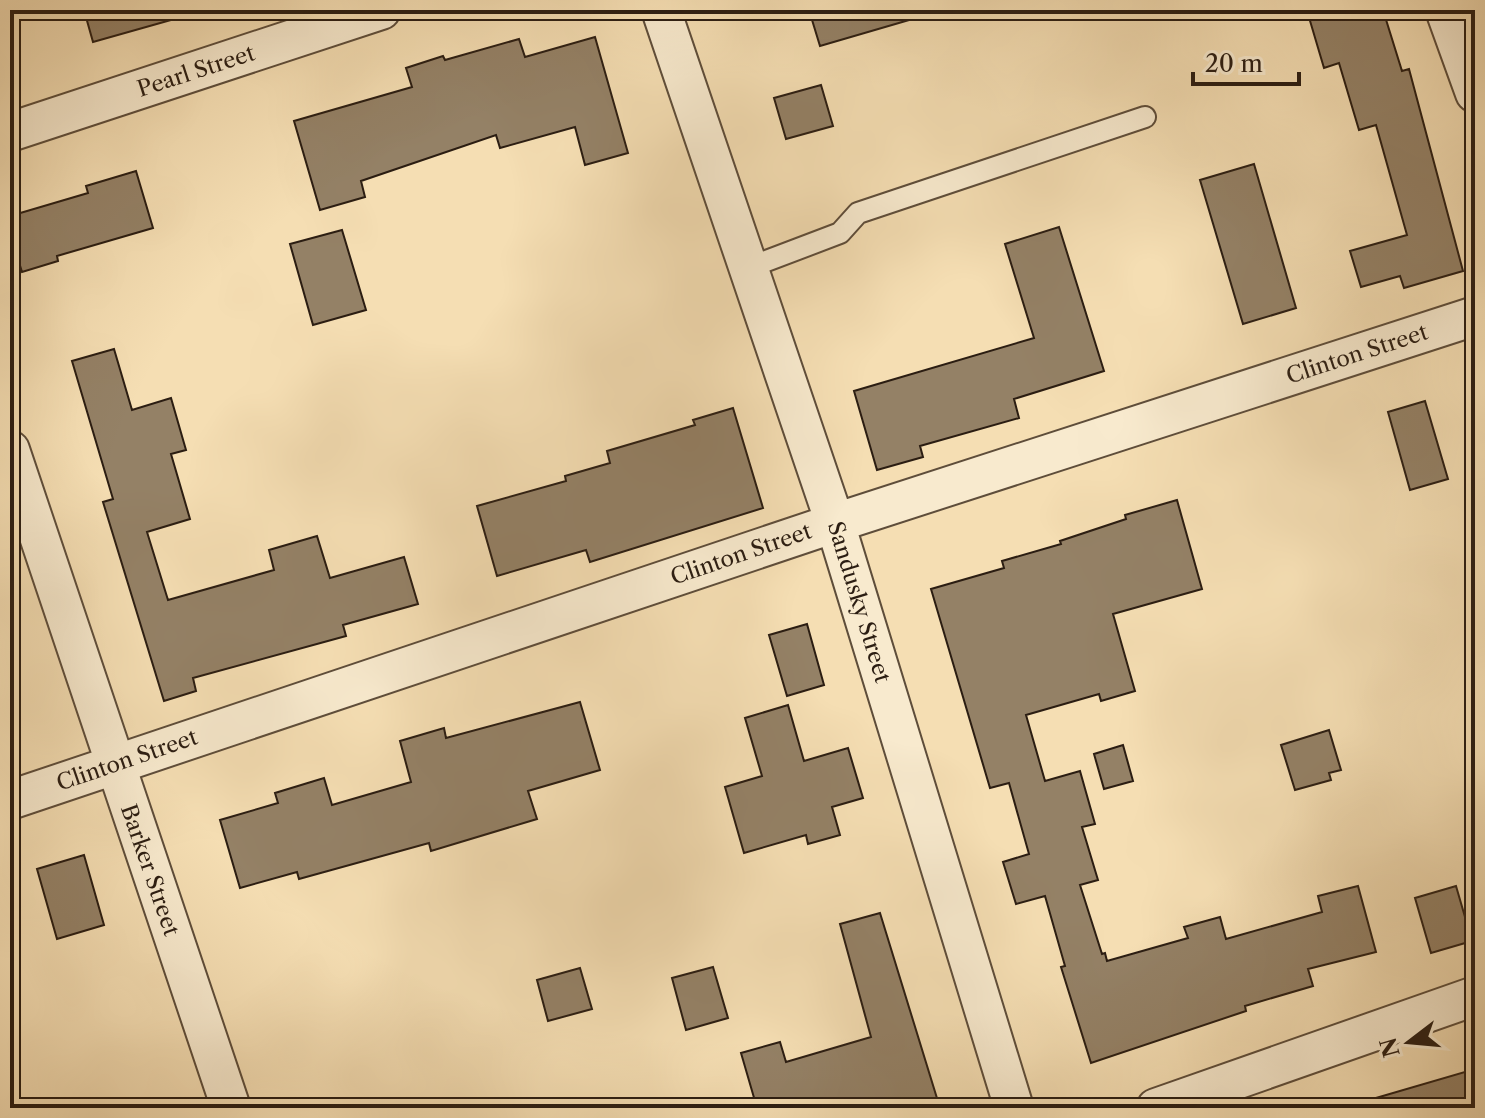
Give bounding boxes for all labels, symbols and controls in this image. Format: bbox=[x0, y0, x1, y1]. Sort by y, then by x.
scale bar bbox=[1193, 36, 1299, 86]
street label: Pearl Street bbox=[134, 39, 258, 103]
text: 20 m bbox=[1205, 49, 1263, 78]
street label: Clinton Street bbox=[1283, 318, 1431, 390]
street label: Clinton Street bbox=[667, 517, 815, 591]
street label: Sandusky Street bbox=[822, 518, 896, 686]
street label: Clinton Street bbox=[53, 723, 201, 797]
street label: Barker Street bbox=[115, 801, 185, 940]
north arrow bbox=[1369, 1002, 1449, 1082]
text: N bbox=[1375, 1034, 1406, 1060]

